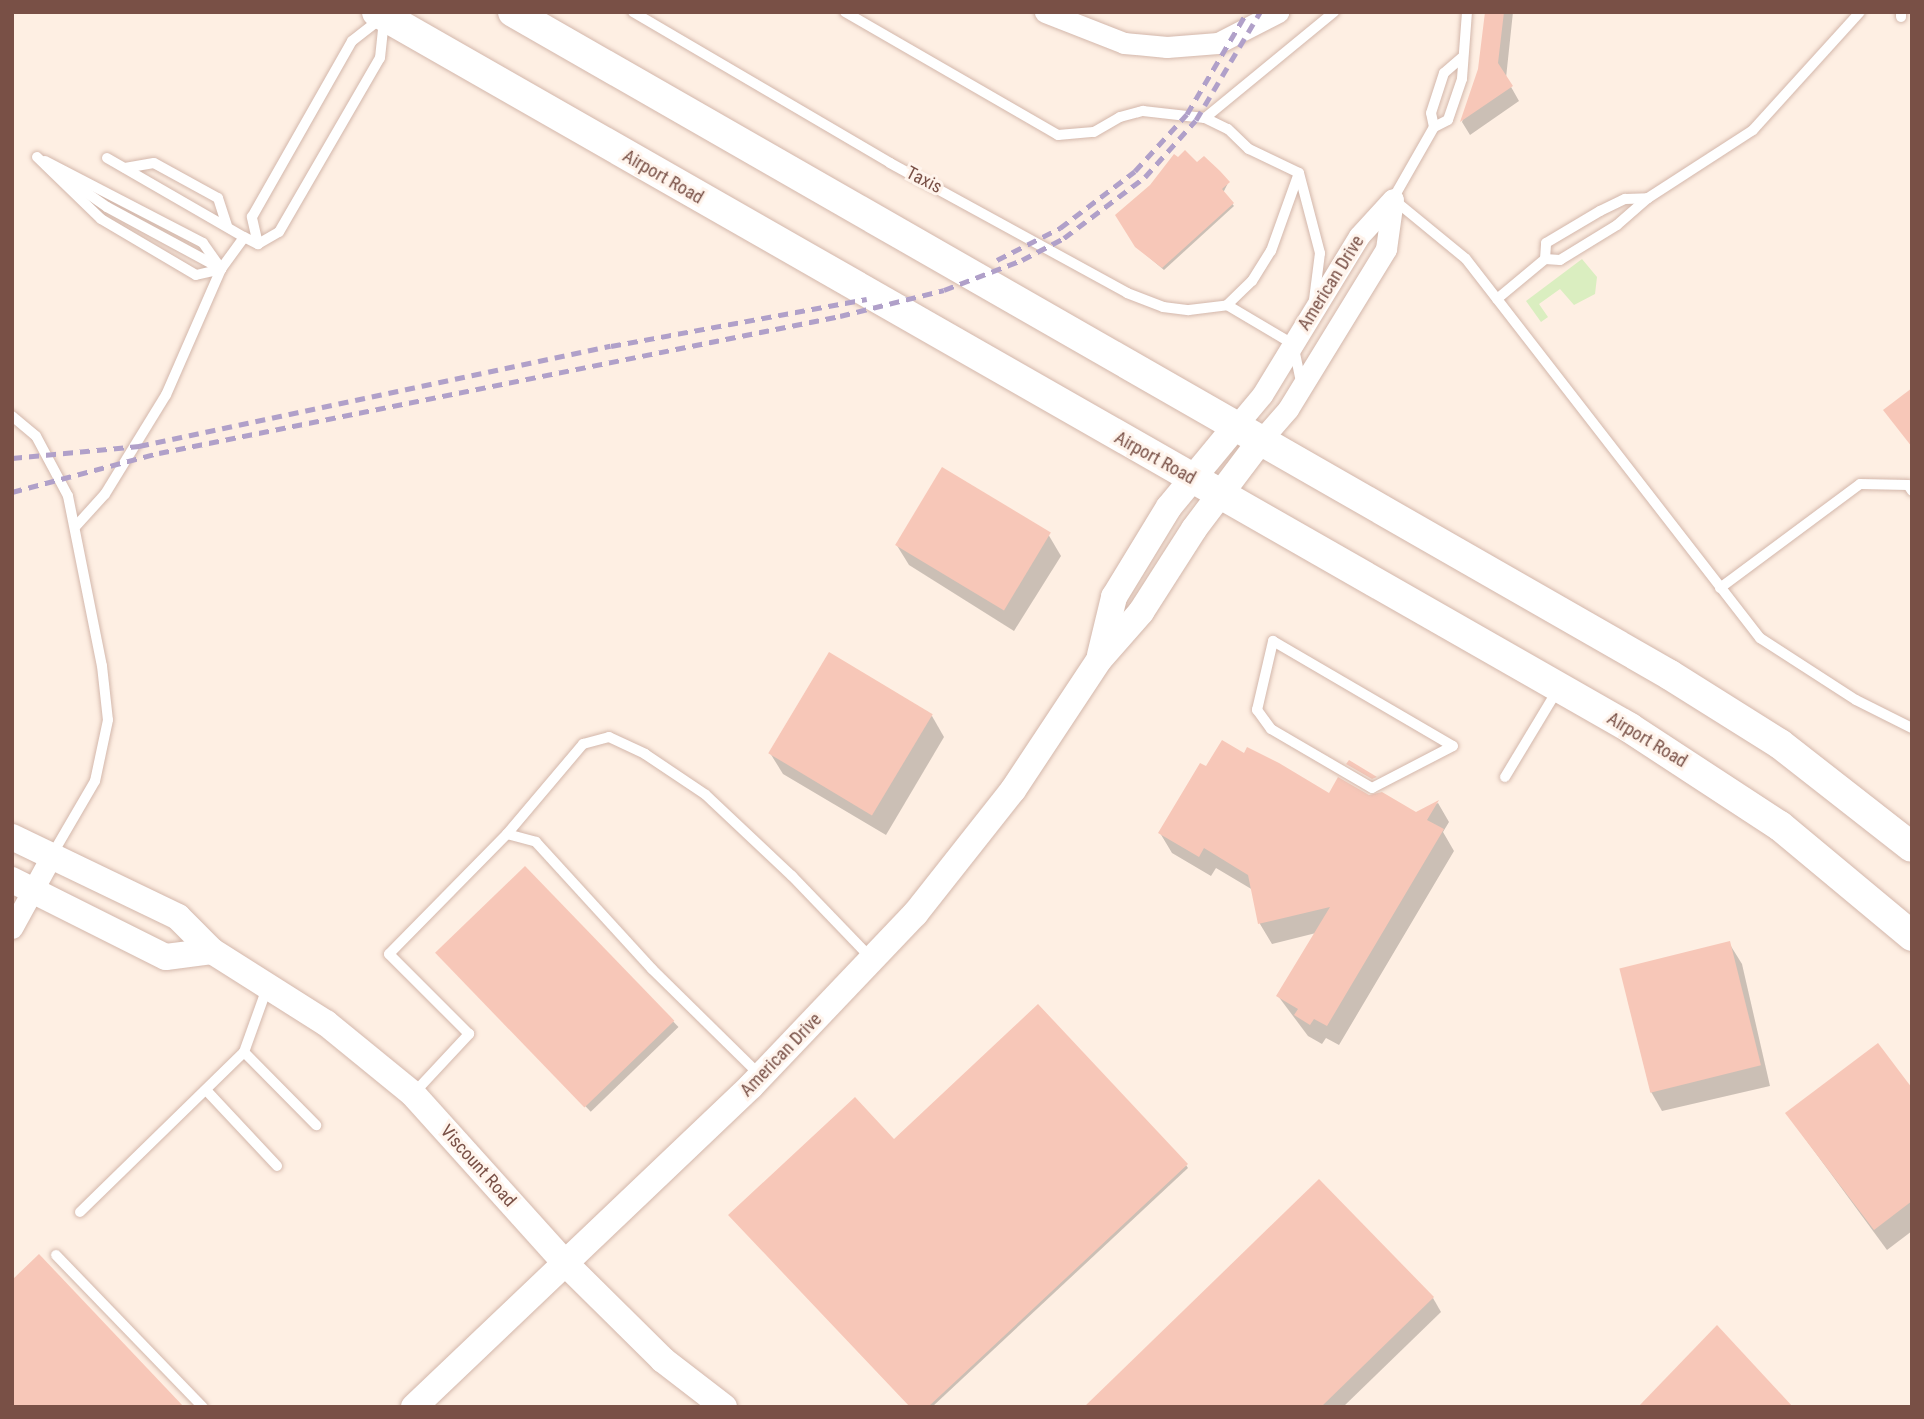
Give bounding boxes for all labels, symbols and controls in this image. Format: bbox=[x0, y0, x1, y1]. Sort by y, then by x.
street label: Airport Road bbox=[619, 145, 707, 209]
street label: Taxis bbox=[903, 162, 945, 198]
street label: American Drive bbox=[1293, 232, 1369, 334]
street label: Airport Road bbox=[1111, 427, 1199, 489]
street label: Airport Road bbox=[1603, 708, 1691, 772]
street label: American Drive bbox=[736, 1009, 826, 1101]
street label: Viscount Road bbox=[436, 1121, 520, 1211]

